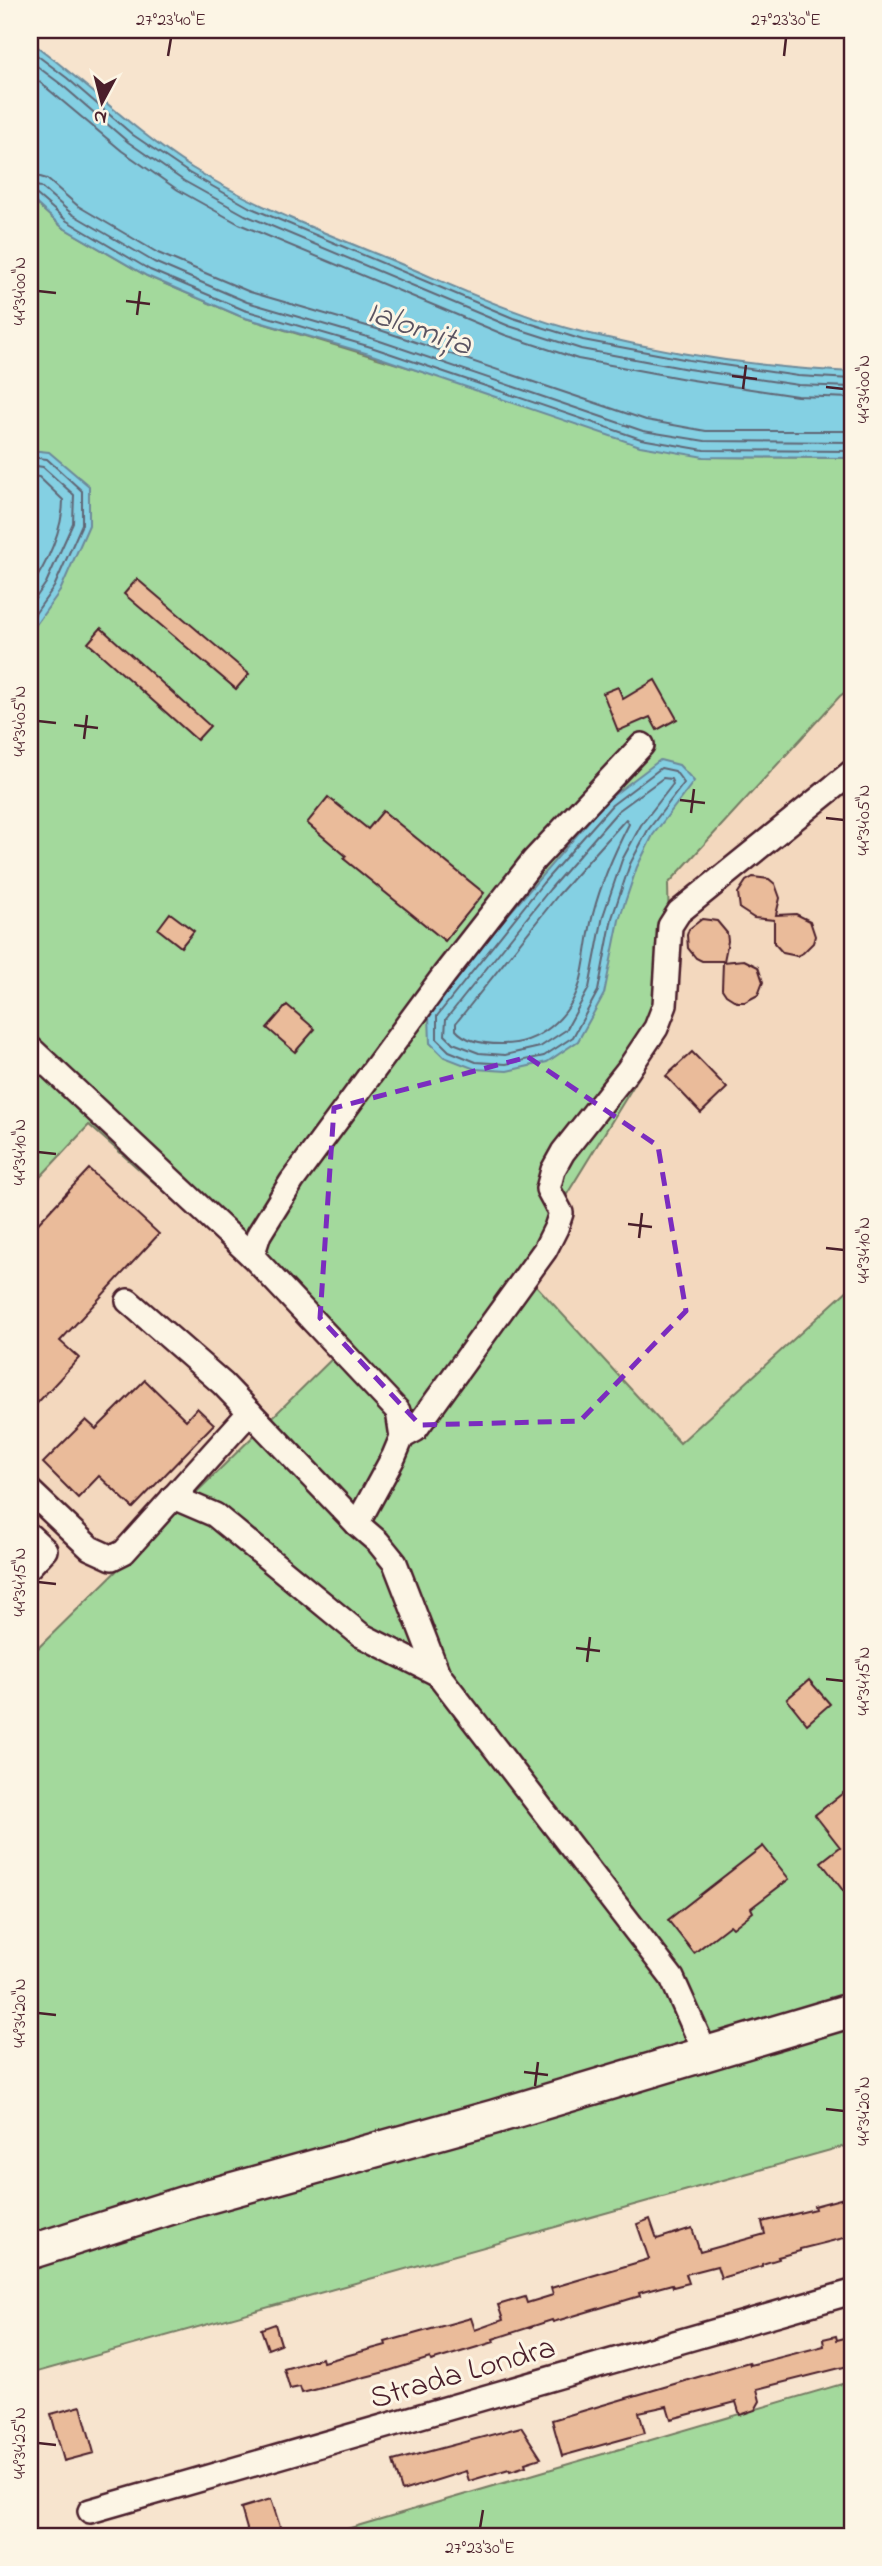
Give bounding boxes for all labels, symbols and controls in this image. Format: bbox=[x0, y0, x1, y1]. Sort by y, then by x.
text: 27°23'40"E bbox=[136, 8, 206, 34]
text: 27°23'30"E bbox=[751, 8, 821, 34]
north arrow bbox=[66, 66, 136, 136]
text: N bbox=[92, 102, 108, 131]
text: 44°34'00"N bbox=[8, 257, 34, 325]
water label: Ialomița bbox=[359, 289, 479, 371]
text: 44°34'00"N bbox=[852, 355, 878, 423]
text: 44°34'05"N bbox=[8, 686, 34, 756]
text: 44°34'05"N bbox=[852, 785, 878, 855]
text: 44°34'10"N bbox=[8, 1119, 34, 1185]
text: 44°34'10"N bbox=[852, 1217, 878, 1283]
text: 44°34'15"N bbox=[8, 1548, 34, 1616]
text: 44°34'15"N bbox=[852, 1647, 878, 1715]
text: 44°34'20"N bbox=[8, 1978, 34, 2048]
text: 44°34'20"N bbox=[852, 2076, 878, 2146]
street label: Strada Londra bbox=[365, 2325, 561, 2423]
text: 44°34'25"N bbox=[8, 2407, 34, 2479]
text: 27°23'30"E bbox=[445, 2536, 515, 2562]

